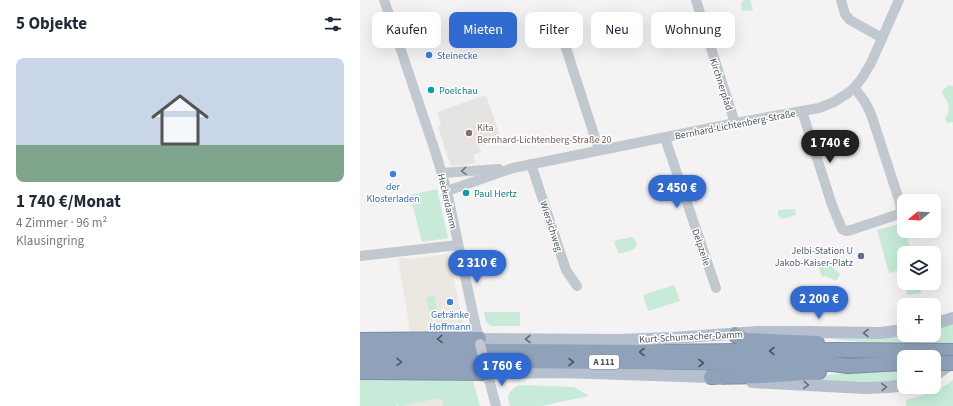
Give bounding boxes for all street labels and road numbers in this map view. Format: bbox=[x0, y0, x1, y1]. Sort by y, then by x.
street label: Kirchnerpfad bbox=[706, 56, 736, 112]
street label: Bernhard-Lichtenberg-Straße bbox=[674, 106, 797, 144]
street label: Heckerdamm bbox=[434, 172, 460, 230]
street label: Wiersichweg bbox=[536, 199, 566, 253]
street label: Delpzeile bbox=[688, 227, 714, 268]
street label: Kurt-Schumacher-Damm bbox=[639, 327, 743, 347]
road number: A 111 bbox=[589, 355, 619, 369]

